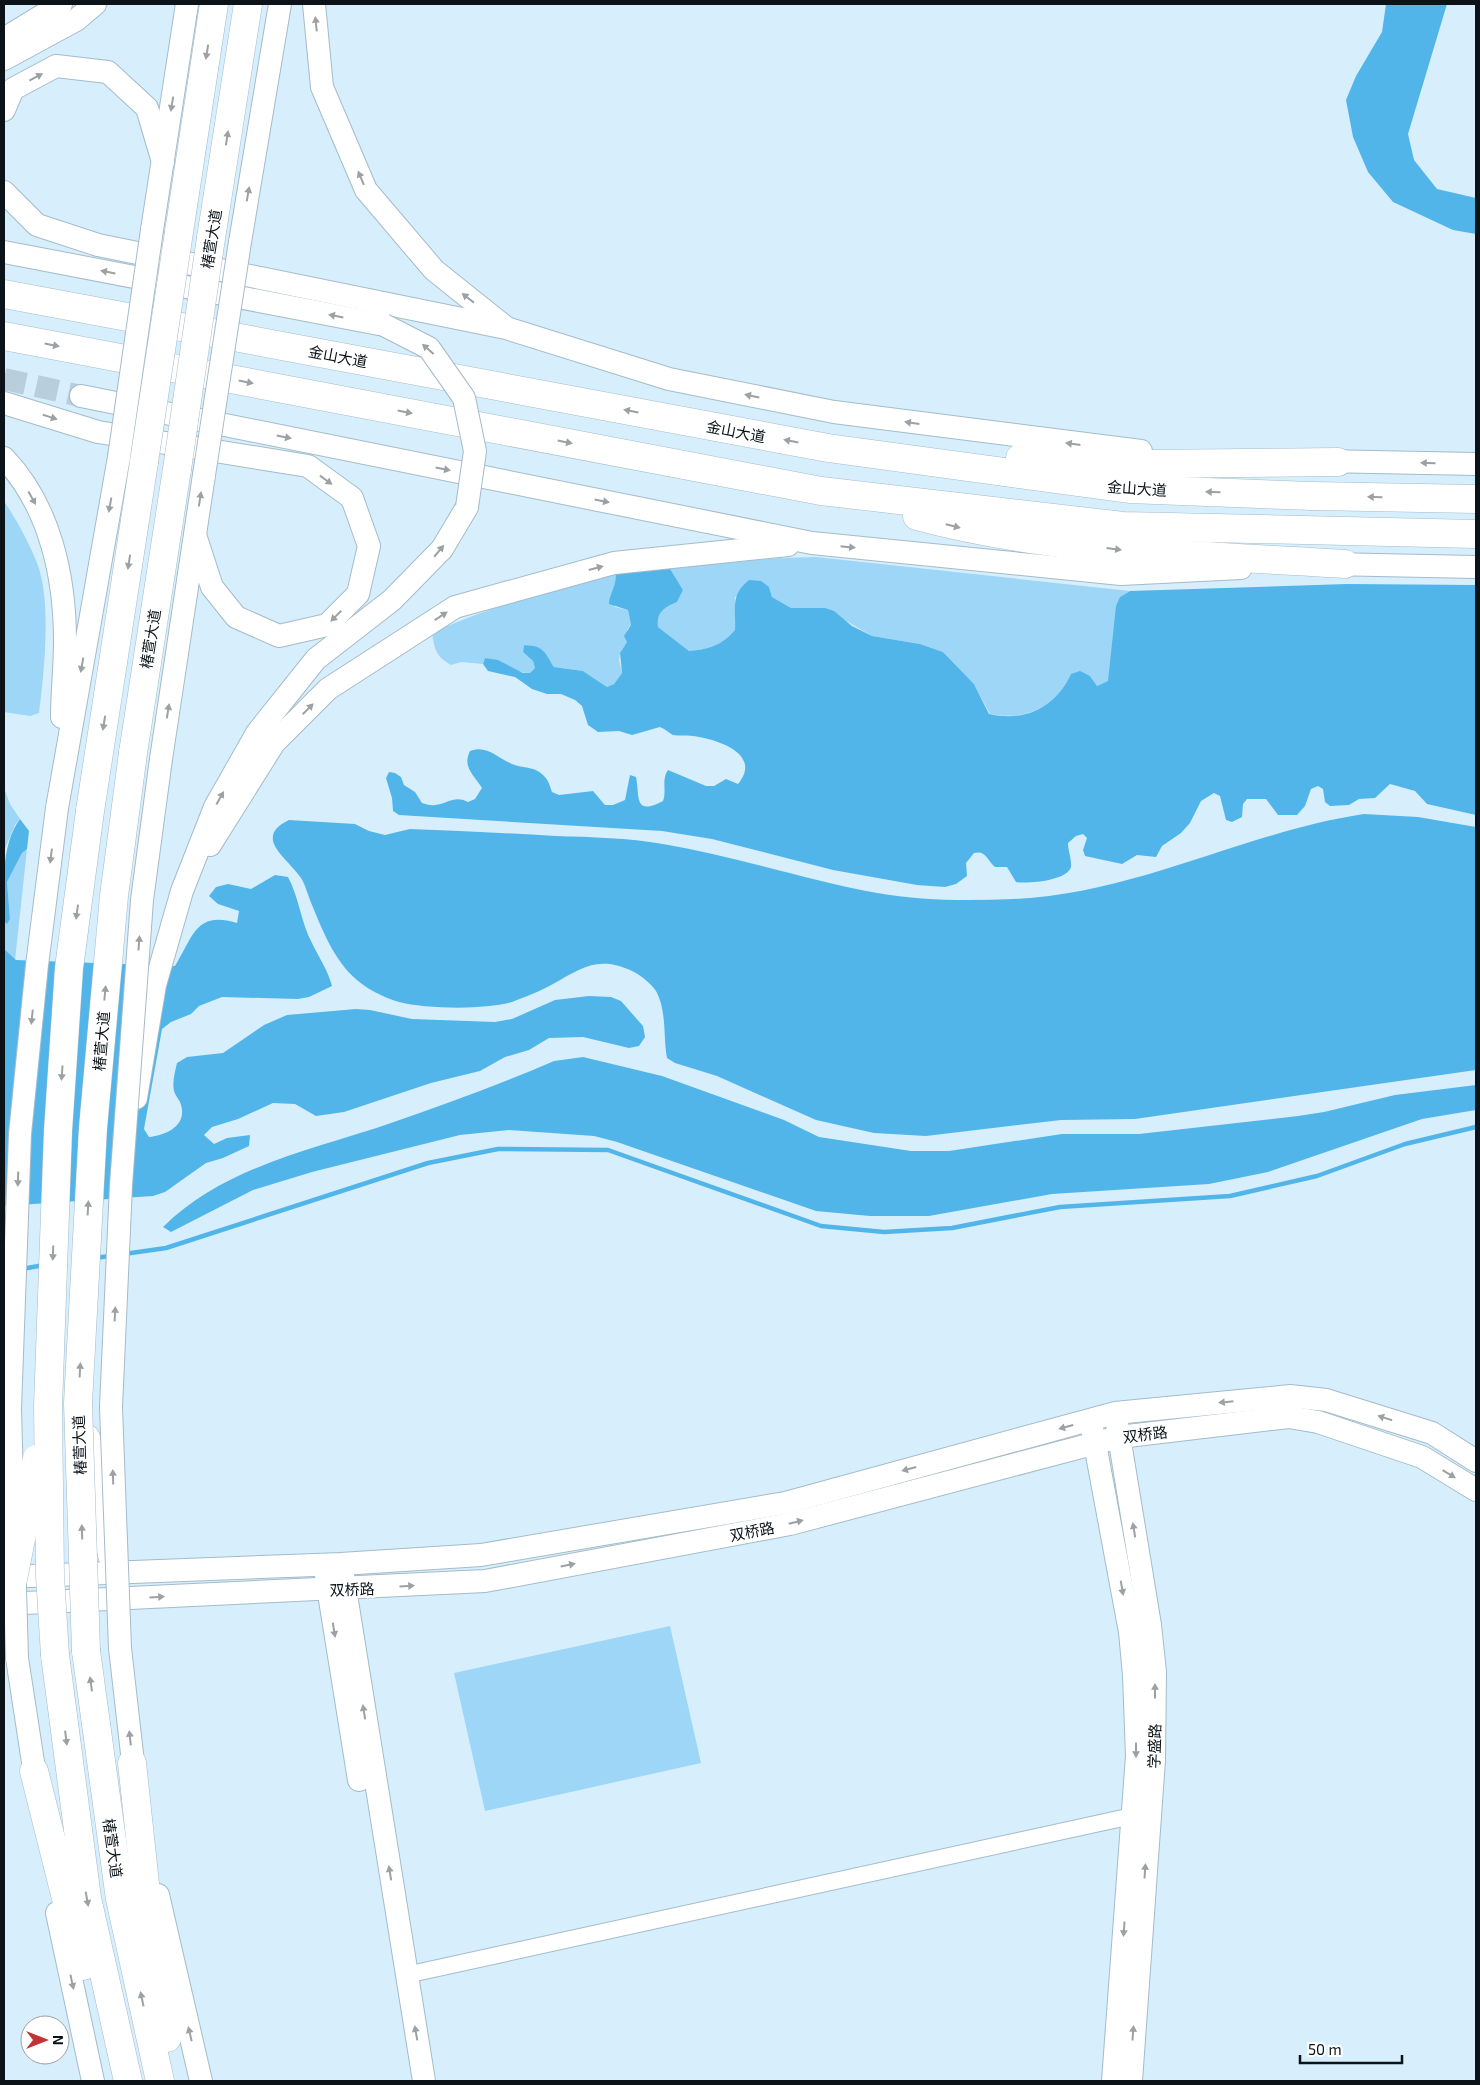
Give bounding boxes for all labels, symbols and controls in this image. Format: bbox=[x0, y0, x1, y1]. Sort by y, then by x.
one-way arrow bbox=[311, 15, 319, 31]
one-way arrow bbox=[202, 44, 210, 60]
one-way arrow bbox=[29, 73, 43, 81]
one-way arrow bbox=[167, 96, 175, 112]
one-way arrow bbox=[223, 129, 231, 145]
one-way arrow bbox=[356, 171, 364, 185]
one-way arrow bbox=[245, 185, 253, 201]
street label: 椿萱大道 bbox=[197, 208, 225, 270]
one-way arrow bbox=[99, 267, 115, 275]
one-way arrow bbox=[462, 292, 475, 303]
one-way arrow bbox=[327, 311, 343, 319]
one-way arrow bbox=[44, 341, 59, 349]
street label: 金山大道 bbox=[307, 341, 369, 371]
one-way arrow bbox=[422, 344, 434, 355]
one-way arrow bbox=[238, 378, 254, 386]
one-way arrow bbox=[744, 391, 760, 399]
one-way arrow bbox=[624, 407, 639, 415]
one-way arrow bbox=[398, 408, 413, 416]
one-way arrow bbox=[43, 414, 58, 422]
street label: 金山大道 bbox=[705, 416, 767, 446]
one-way arrow bbox=[904, 418, 920, 426]
one-way arrow bbox=[276, 433, 292, 441]
one-way arrow bbox=[784, 437, 799, 445]
one-way arrow bbox=[557, 439, 573, 447]
one-way arrow bbox=[1065, 440, 1081, 448]
one-way arrow bbox=[1419, 459, 1435, 467]
one-way arrow bbox=[435, 465, 451, 473]
one-way arrow bbox=[319, 475, 333, 485]
street label: 金山大道 bbox=[1106, 477, 1168, 499]
one-way arrow bbox=[1204, 488, 1220, 496]
one-way arrow bbox=[197, 490, 205, 506]
one-way arrow bbox=[28, 491, 36, 505]
one-way arrow bbox=[1367, 493, 1383, 501]
one-way arrow bbox=[595, 497, 610, 505]
one-way arrow bbox=[106, 498, 114, 514]
one-way arrow bbox=[946, 522, 961, 530]
one-way arrow bbox=[840, 543, 856, 551]
one-way arrow bbox=[433, 545, 444, 557]
one-way arrow bbox=[1106, 545, 1122, 553]
one-way arrow bbox=[124, 555, 132, 571]
one-way arrow bbox=[588, 564, 603, 572]
street label: 椿萱大道 bbox=[136, 608, 164, 670]
one-way arrow bbox=[330, 609, 342, 621]
one-way arrow bbox=[434, 611, 448, 621]
one-way arrow bbox=[78, 658, 86, 674]
one-way arrow bbox=[164, 703, 172, 719]
one-way arrow bbox=[302, 703, 314, 715]
one-way arrow bbox=[100, 715, 108, 731]
one-way arrow bbox=[215, 791, 224, 804]
one-way arrow bbox=[47, 848, 55, 864]
one-way arrow bbox=[73, 904, 81, 920]
one-way arrow bbox=[135, 934, 143, 950]
one-way arrow bbox=[101, 985, 109, 1001]
one-way arrow bbox=[27, 1010, 35, 1026]
street label: 椿萱大道 bbox=[89, 1010, 113, 1072]
one-way arrow bbox=[57, 1066, 65, 1082]
one-way arrow bbox=[14, 1172, 22, 1188]
one-way arrow bbox=[85, 1199, 93, 1215]
one-way arrow bbox=[49, 1245, 57, 1261]
one-way arrow bbox=[111, 1306, 119, 1322]
one-way arrow bbox=[76, 1362, 84, 1378]
one-way arrow bbox=[1218, 1398, 1234, 1406]
one-way arrow bbox=[1377, 1414, 1392, 1422]
street label: 椿萱大道 bbox=[69, 1415, 89, 1475]
street label: 双桥路 bbox=[1122, 1422, 1168, 1446]
one-way arrow bbox=[1058, 1423, 1073, 1431]
one-way arrow bbox=[901, 1465, 916, 1473]
one-way arrow bbox=[109, 1469, 117, 1485]
one-way arrow bbox=[1443, 1469, 1456, 1478]
street label: 双桥路 bbox=[728, 1518, 776, 1544]
one-way arrow bbox=[789, 1518, 804, 1526]
one-way arrow bbox=[1130, 1522, 1138, 1538]
one-way arrow bbox=[77, 1524, 85, 1540]
one-way arrow bbox=[560, 1561, 576, 1569]
street label: 双桥路 bbox=[329, 1579, 375, 1599]
one-way arrow bbox=[1118, 1581, 1126, 1597]
one-way arrow bbox=[399, 1582, 415, 1590]
one-way arrow bbox=[150, 1593, 166, 1601]
one-way arrow bbox=[331, 1622, 339, 1638]
one-way arrow bbox=[86, 1676, 94, 1692]
one-way arrow bbox=[1151, 1683, 1159, 1699]
one-way arrow bbox=[360, 1704, 368, 1720]
street label: 学盛路 bbox=[1144, 1723, 1164, 1769]
one-way arrow bbox=[125, 1729, 133, 1745]
one-way arrow bbox=[62, 1731, 70, 1747]
one-way arrow bbox=[1132, 1742, 1140, 1758]
street label: 椿萱大道 bbox=[100, 1817, 126, 1879]
one-way arrow bbox=[1142, 1862, 1150, 1878]
one-way arrow bbox=[385, 1865, 393, 1881]
one-way arrow bbox=[84, 1892, 92, 1908]
one-way arrow bbox=[1119, 1922, 1127, 1938]
one-way arrow bbox=[68, 1975, 76, 1991]
one-way arrow bbox=[138, 1992, 146, 2007]
north arrow bbox=[20, 2015, 70, 2065]
one-way arrow bbox=[1129, 2024, 1137, 2040]
one-way arrow bbox=[412, 2025, 420, 2041]
one-way arrow bbox=[186, 2026, 194, 2041]
scale bar bbox=[1300, 2032, 1402, 2064]
text: N bbox=[50, 2035, 67, 2045]
text: 50 m bbox=[1308, 2040, 1342, 2058]

